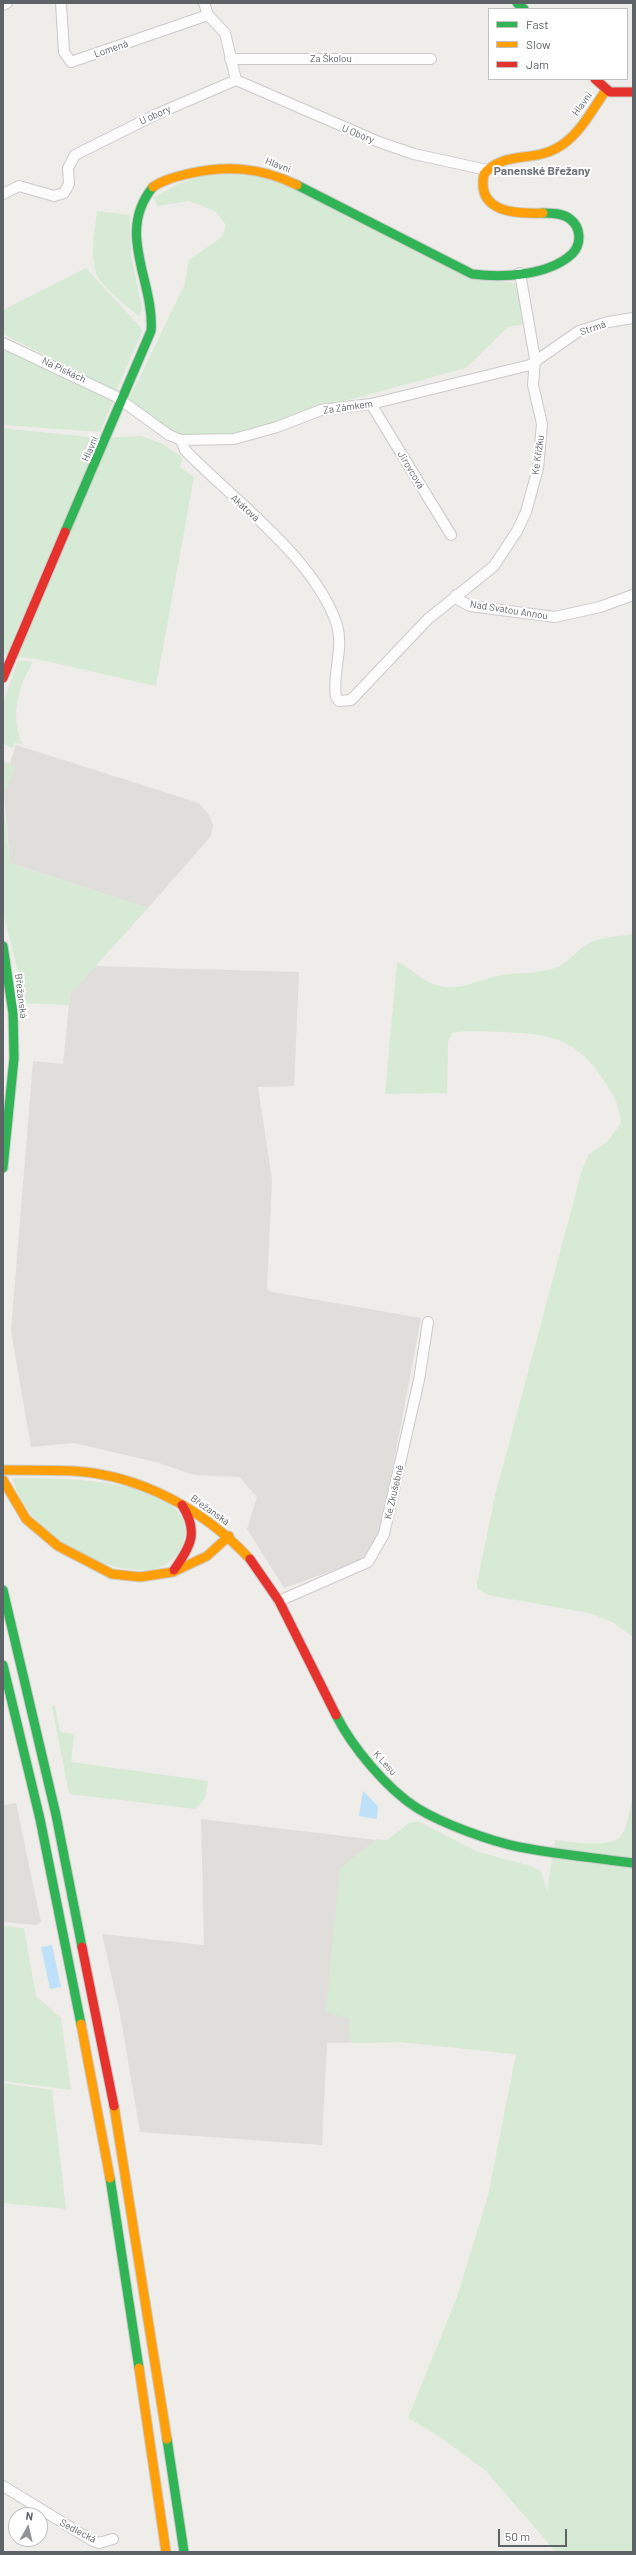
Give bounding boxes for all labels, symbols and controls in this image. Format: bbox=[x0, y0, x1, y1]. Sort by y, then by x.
legend bbox=[488, 8, 628, 80]
text: Fast bbox=[526, 17, 549, 31]
text: Slow bbox=[526, 37, 551, 51]
street label: Lomená bbox=[92, 38, 130, 60]
street label: Za Školou bbox=[310, 53, 352, 65]
text: Jam bbox=[526, 57, 549, 71]
street label: Hlavní bbox=[569, 90, 595, 118]
street label: U obory bbox=[137, 103, 173, 127]
street label: U Obory bbox=[340, 122, 376, 146]
street label: Hlavní bbox=[264, 155, 292, 175]
district label: Panenské Břežany bbox=[494, 164, 590, 178]
street label: Strmá bbox=[579, 318, 607, 338]
street label: Na Pískách bbox=[40, 355, 88, 385]
street label: Za Zámkem bbox=[322, 398, 374, 416]
street label: Ke Křížku bbox=[529, 434, 547, 476]
street label: Hlavní bbox=[79, 435, 101, 463]
street label: Jirovcová bbox=[395, 449, 427, 491]
street label: Akátová bbox=[228, 492, 262, 524]
street label: Nad Svatou Annou bbox=[469, 598, 549, 622]
street label: Břežanská bbox=[12, 973, 30, 1019]
street label: Ke Zkušebně bbox=[382, 1464, 406, 1520]
street label: Břežanská bbox=[188, 1492, 232, 1528]
street label: K Lesu bbox=[371, 1748, 399, 1778]
north arrow bbox=[8, 2507, 48, 2547]
text: N bbox=[25, 2509, 34, 2523]
street label: Sedlecká bbox=[58, 2516, 98, 2546]
scale bar bbox=[500, 2521, 569, 2547]
text: 50 m bbox=[505, 2529, 530, 2543]

